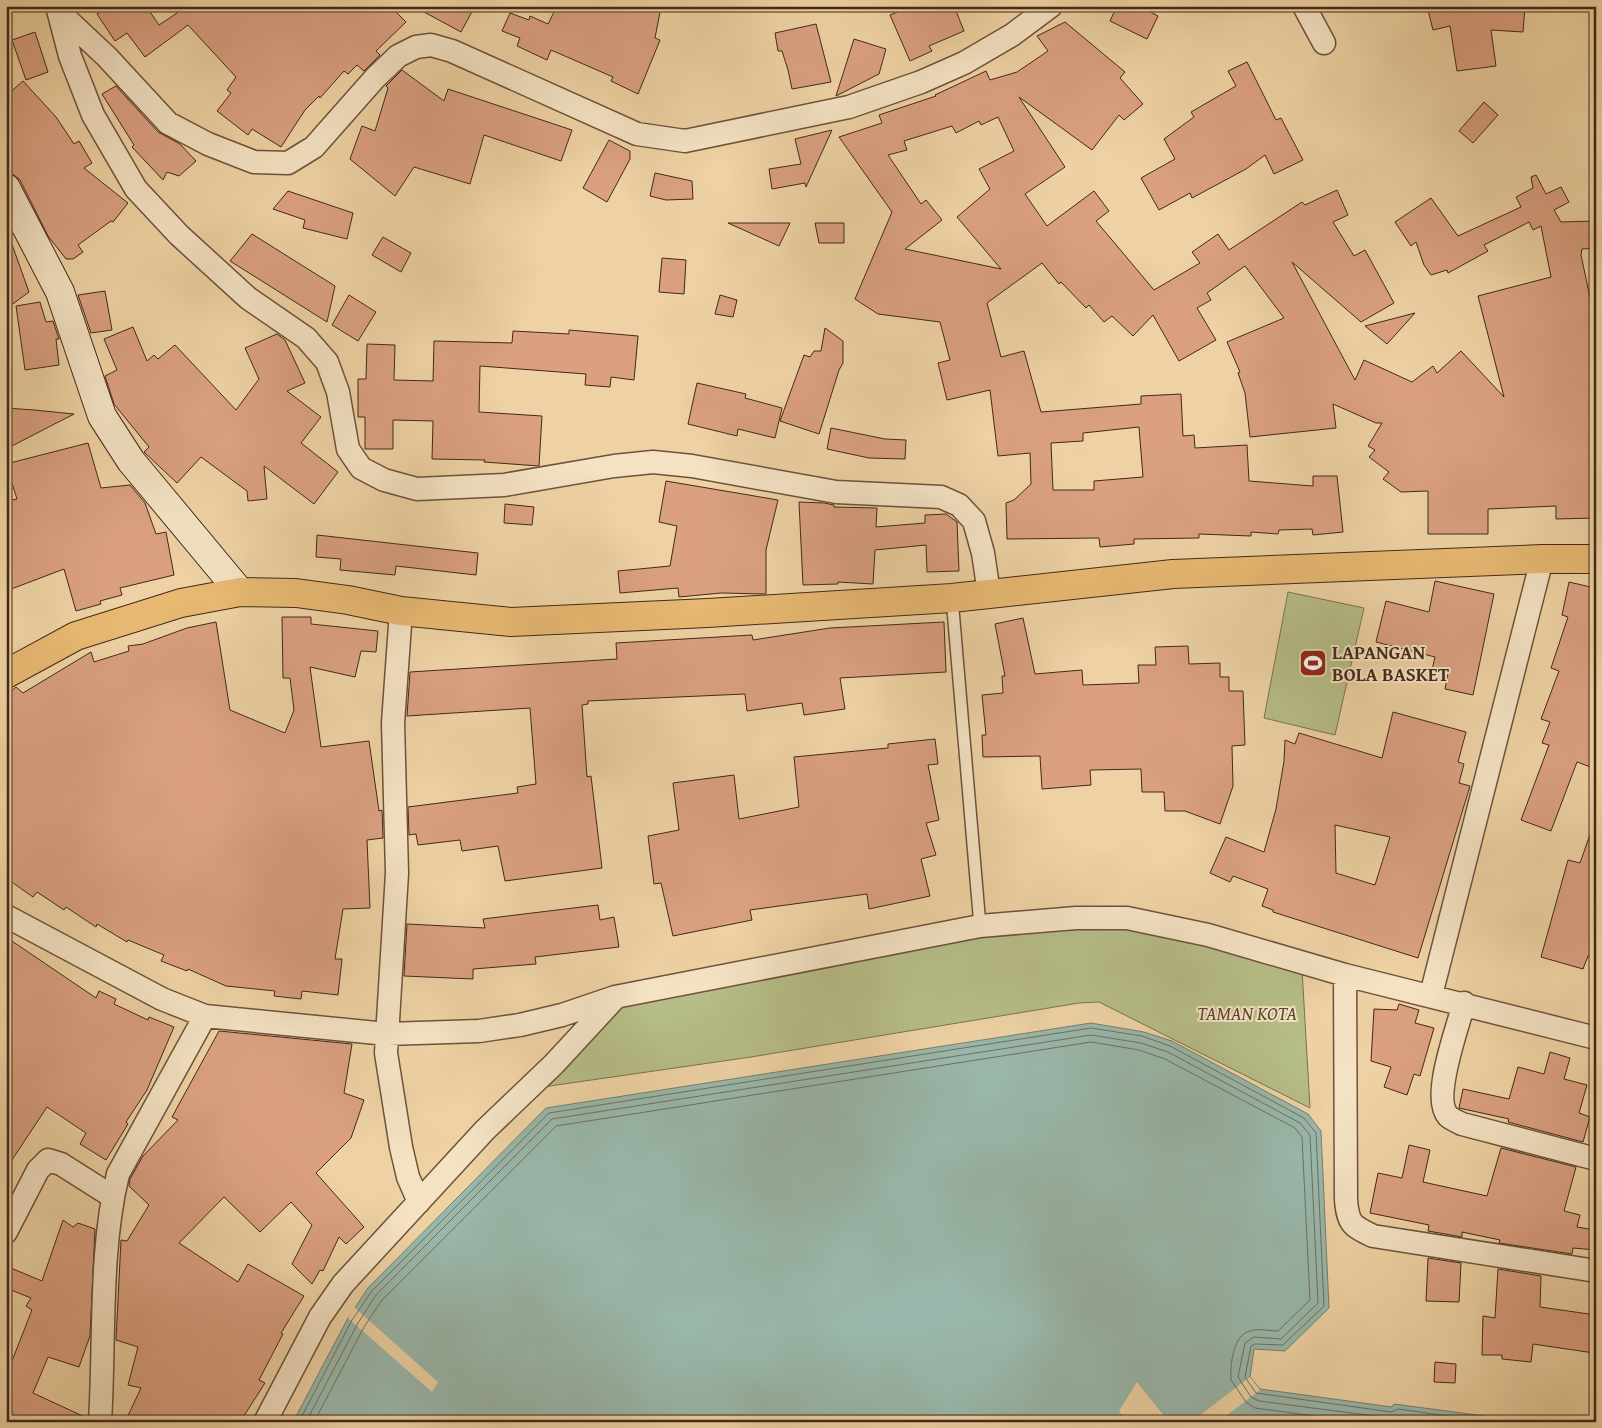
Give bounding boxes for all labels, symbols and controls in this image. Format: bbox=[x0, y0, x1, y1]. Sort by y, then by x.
place label: LAPANGAN BOLA BASKET bbox=[1332, 638, 1449, 688]
sports icon: LAPANGAN BOLA BASKET bbox=[1298, 648, 1328, 678]
park label: TAMAN KOTA bbox=[1197, 999, 1297, 1027]

